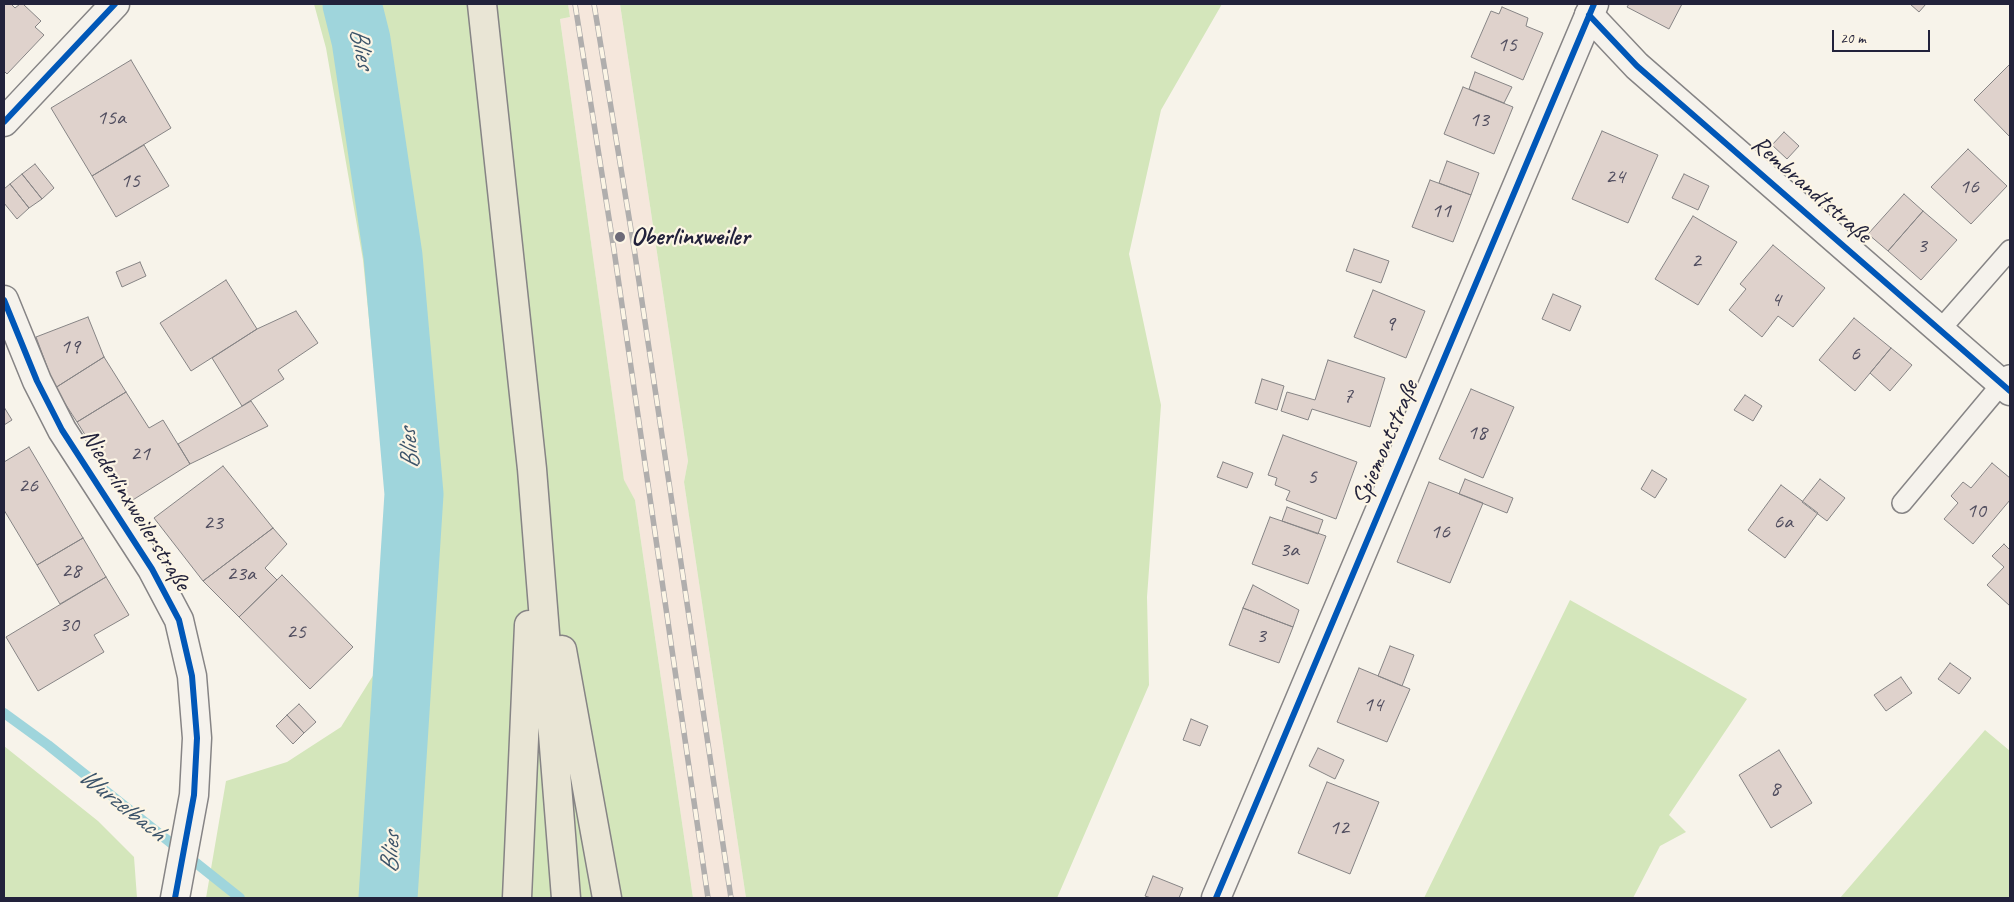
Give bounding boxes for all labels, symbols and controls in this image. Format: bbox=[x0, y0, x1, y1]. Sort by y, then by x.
scale bar bbox=[1834, 20, 1932, 52]
water label: Blies bbox=[342, 25, 380, 71]
text: 20 m bbox=[1840, 29, 1866, 48]
house number: 15 bbox=[1497, 32, 1517, 58]
house number: 15a bbox=[96, 105, 126, 131]
house number: 13 bbox=[1469, 107, 1489, 133]
street label: Rembrandtstraße bbox=[1745, 130, 1877, 250]
house number: 24 bbox=[1605, 164, 1625, 190]
house number: 15 bbox=[120, 168, 140, 194]
house number: 16 bbox=[1959, 174, 1979, 200]
house number: 11 bbox=[1431, 198, 1451, 224]
place label: Oberlinxweiler bbox=[631, 222, 749, 252]
marker: Oberlinxweiler bbox=[613, 230, 627, 244]
house number: 3 bbox=[1917, 233, 1927, 259]
house number: 2 bbox=[1691, 248, 1701, 274]
house number: 4 bbox=[1771, 287, 1781, 313]
house number: 9 bbox=[1385, 311, 1395, 337]
house number: 19 bbox=[60, 334, 80, 360]
house number: 6 bbox=[1850, 341, 1860, 367]
street label: Spiemontstraße bbox=[1346, 376, 1426, 510]
house number: 7 bbox=[1343, 383, 1353, 409]
house number: 18 bbox=[1467, 420, 1487, 446]
street label: Niederlinxweilerstraße bbox=[73, 424, 197, 596]
water label: Blies bbox=[393, 428, 427, 470]
house number: 21 bbox=[130, 441, 150, 467]
house number: 5 bbox=[1307, 464, 1317, 490]
house number: 26 bbox=[18, 473, 38, 499]
house number: 10 bbox=[1966, 498, 1986, 524]
house number: 6a bbox=[1773, 509, 1793, 535]
house number: 23 bbox=[203, 510, 223, 536]
house number: 16 bbox=[1430, 519, 1450, 545]
house number: 3a bbox=[1279, 537, 1299, 563]
house number: 28 bbox=[61, 558, 81, 584]
house number: 23a bbox=[226, 561, 256, 587]
house number: 30 bbox=[59, 612, 79, 638]
house number: 25 bbox=[286, 619, 306, 645]
house number: 3 bbox=[1256, 623, 1266, 649]
house number: 14 bbox=[1363, 692, 1383, 718]
water label: Wurzelbach bbox=[72, 761, 172, 849]
house number: 8 bbox=[1770, 776, 1780, 802]
house number: 12 bbox=[1329, 815, 1349, 841]
water label: Blies bbox=[374, 832, 408, 874]

